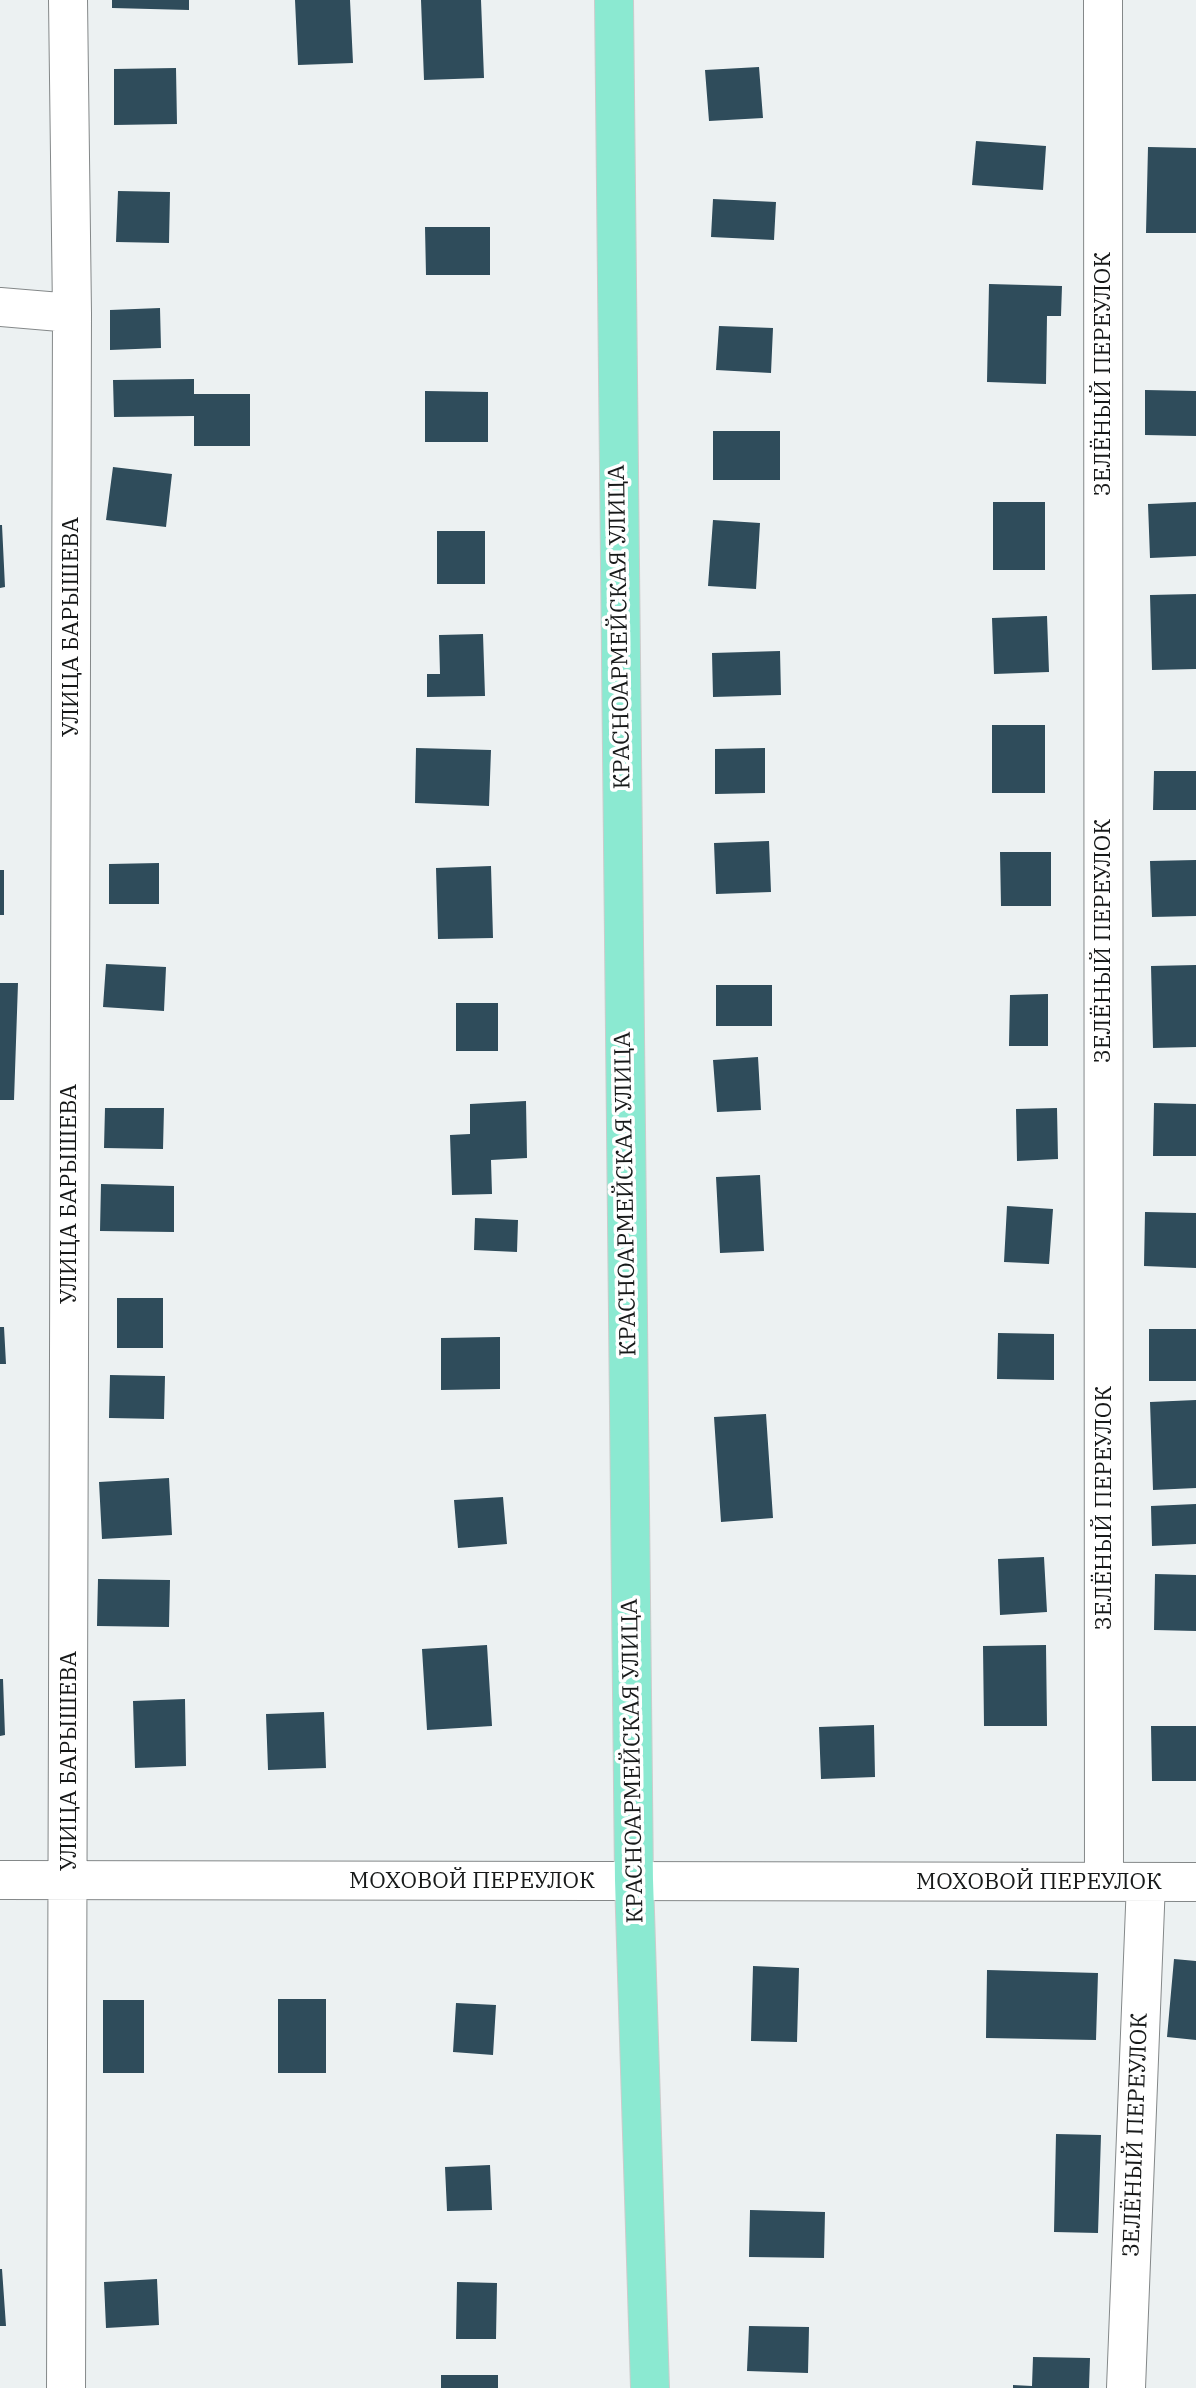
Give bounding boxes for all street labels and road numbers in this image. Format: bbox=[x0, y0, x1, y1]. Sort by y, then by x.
street label: ЗЕЛЁНЫЙ ПЕРЕУЛОК bbox=[1089, 252, 1117, 496]
street label: КРАСНОАРМЕЙСКАЯ УЛИЦА bbox=[603, 464, 637, 790]
street label: УЛИЦА БАРЫШЕВА bbox=[57, 517, 85, 737]
street label: ЗЕЛЁНЫЙ ПЕРЕУЛОК bbox=[1089, 819, 1117, 1063]
street label: КРАСНОАРМЕЙСКАЯ УЛИЦА bbox=[609, 1031, 643, 1357]
street label: УЛИЦА БАРЫШЕВА bbox=[55, 1084, 83, 1304]
street label: ЗЕЛЁНЫЙ ПЕРЕУЛОК bbox=[1090, 1386, 1118, 1630]
street label: КРАСНОАРМЕЙСКАЯ УЛИЦА bbox=[616, 1598, 650, 1924]
street label: УЛИЦА БАРЫШЕВА bbox=[55, 1651, 83, 1871]
street label: МОХОВОЙ ПЕРЕУЛОК bbox=[349, 1867, 595, 1895]
street label: МОХОВОЙ ПЕРЕУЛОК bbox=[916, 1868, 1162, 1896]
street label: ЗЕЛЁНЫЙ ПЕРЕУЛОК bbox=[1118, 2012, 1154, 2258]

